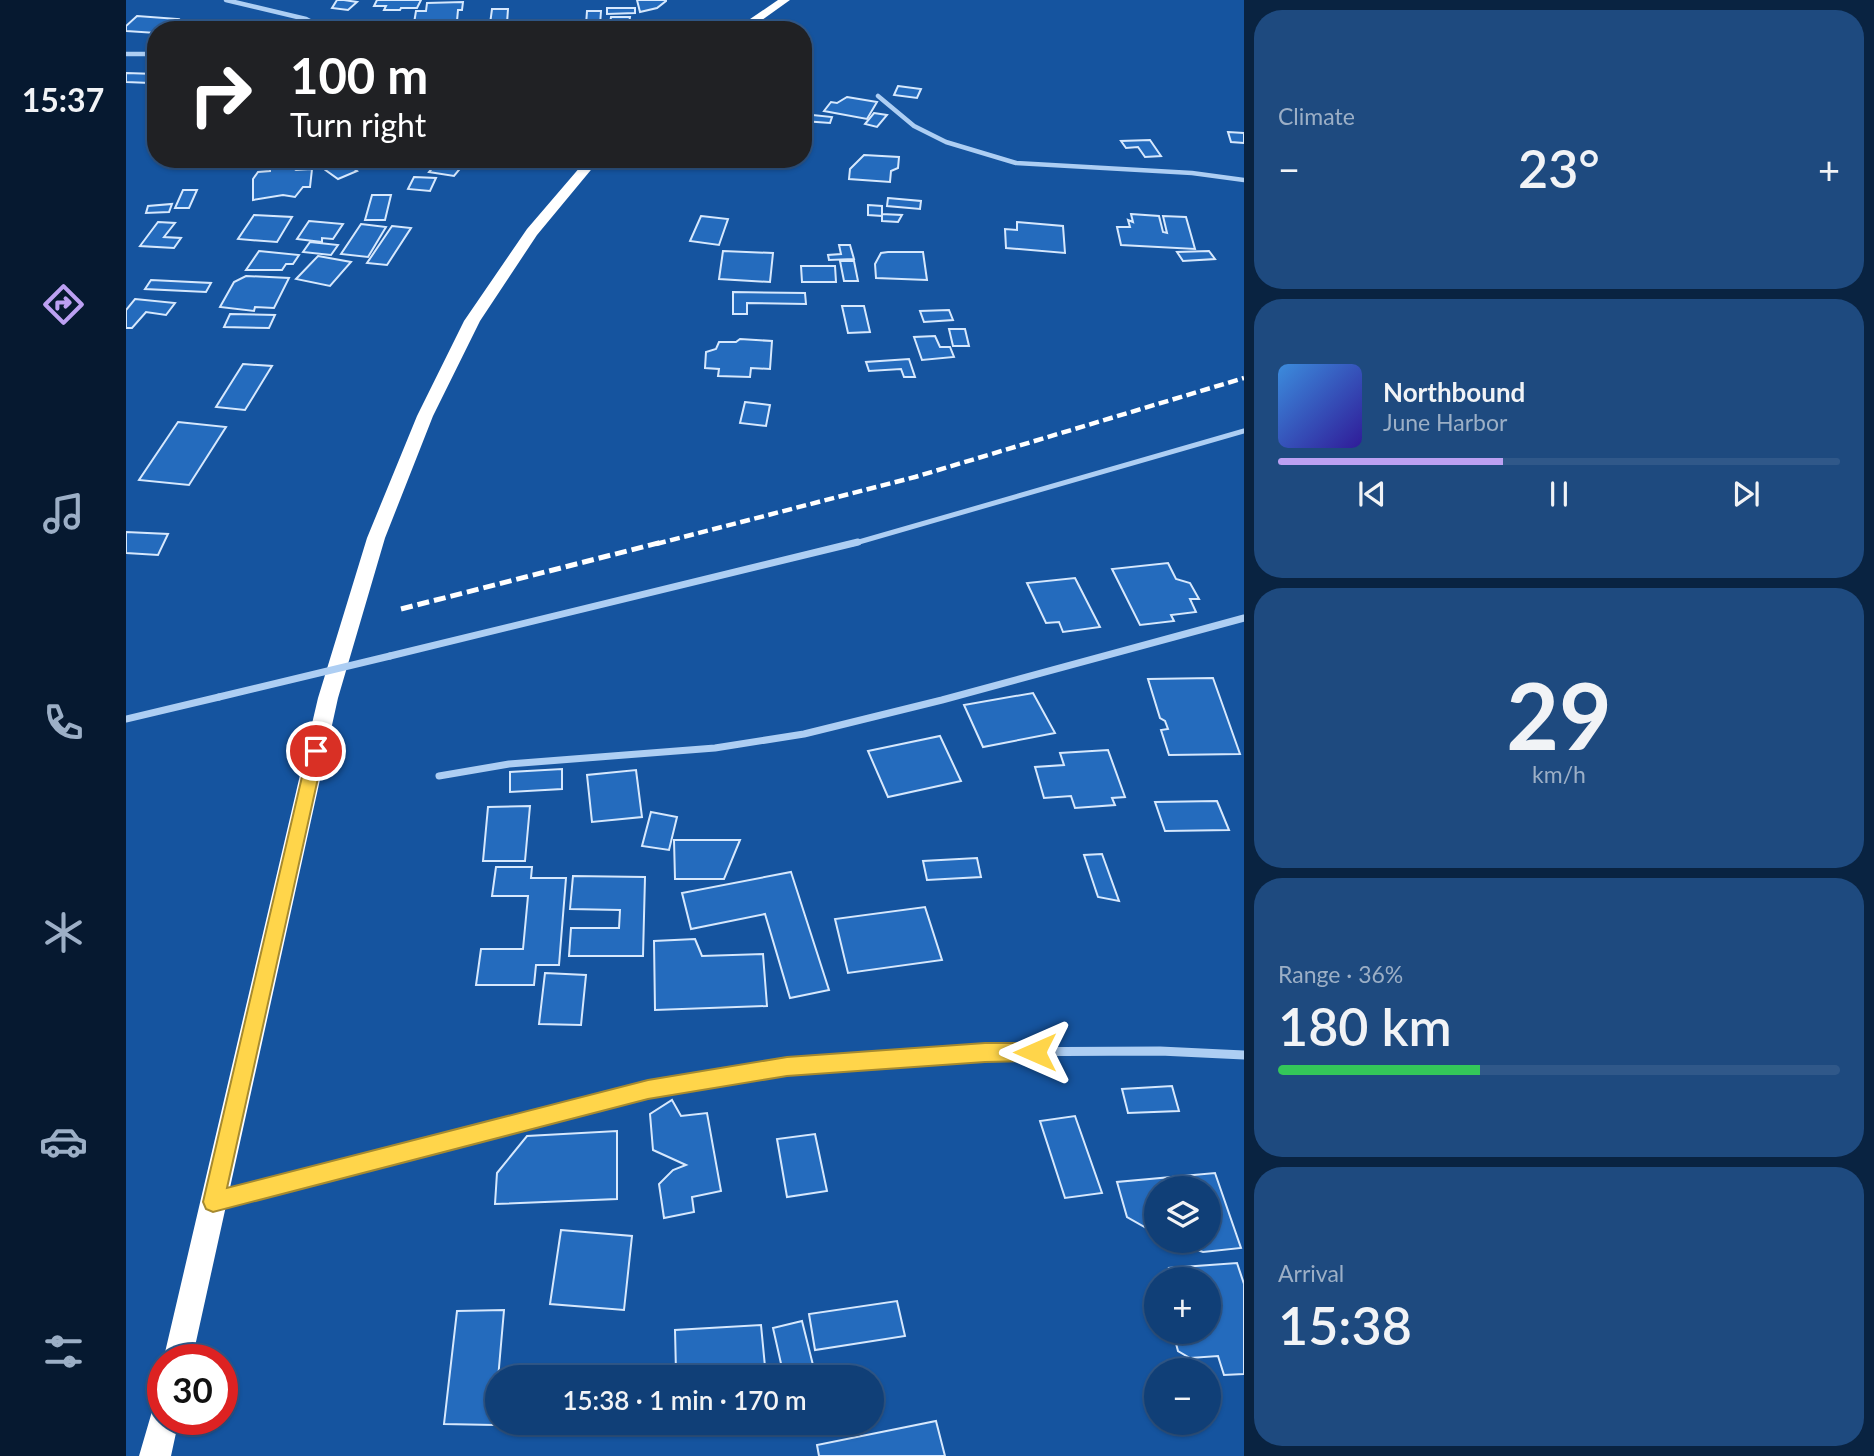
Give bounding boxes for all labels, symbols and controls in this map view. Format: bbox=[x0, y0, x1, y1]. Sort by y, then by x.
text: 100 m bbox=[290, 46, 428, 104]
icon: right bbox=[175, 49, 266, 140]
text: 15:37 bbox=[22, 80, 104, 119]
text: Climate bbox=[1278, 102, 1355, 130]
text: Turn right bbox=[290, 105, 426, 144]
text: 23° bbox=[1518, 137, 1600, 199]
text: − bbox=[1278, 146, 1300, 192]
text: + bbox=[1818, 146, 1840, 192]
icon: directions bbox=[39, 280, 88, 329]
text: Northbound bbox=[1383, 376, 1525, 408]
text: June Harbor bbox=[1383, 408, 1507, 436]
icon: previous bbox=[1353, 475, 1391, 513]
icon: pause bbox=[1540, 475, 1578, 513]
icon: next bbox=[1727, 475, 1765, 513]
icon: music bbox=[39, 489, 88, 538]
text: 29 bbox=[1506, 660, 1612, 769]
icon: phone bbox=[39, 698, 88, 747]
pin bbox=[286, 721, 346, 781]
icon: arrive bbox=[297, 732, 335, 770]
text: km/h bbox=[1532, 760, 1586, 788]
icon: climate bbox=[39, 908, 88, 957]
text: Range · 36% bbox=[1278, 960, 1403, 988]
text: 180 km bbox=[1278, 995, 1452, 1057]
position arrow bbox=[998, 1015, 1072, 1089]
icon: car bbox=[39, 1117, 88, 1166]
map controls bbox=[1144, 1176, 1221, 1435]
button: layers bbox=[1144, 1176, 1221, 1253]
text: Arrival bbox=[1278, 1259, 1344, 1287]
button: + bbox=[1144, 1267, 1221, 1344]
text: 15:38 bbox=[1278, 1294, 1412, 1356]
icon: filters bbox=[39, 1327, 88, 1376]
speed limit sign: 30 bbox=[147, 1344, 238, 1435]
button: − bbox=[1144, 1358, 1221, 1435]
text: 15:38 · 1 min · 170 m bbox=[562, 1384, 807, 1416]

